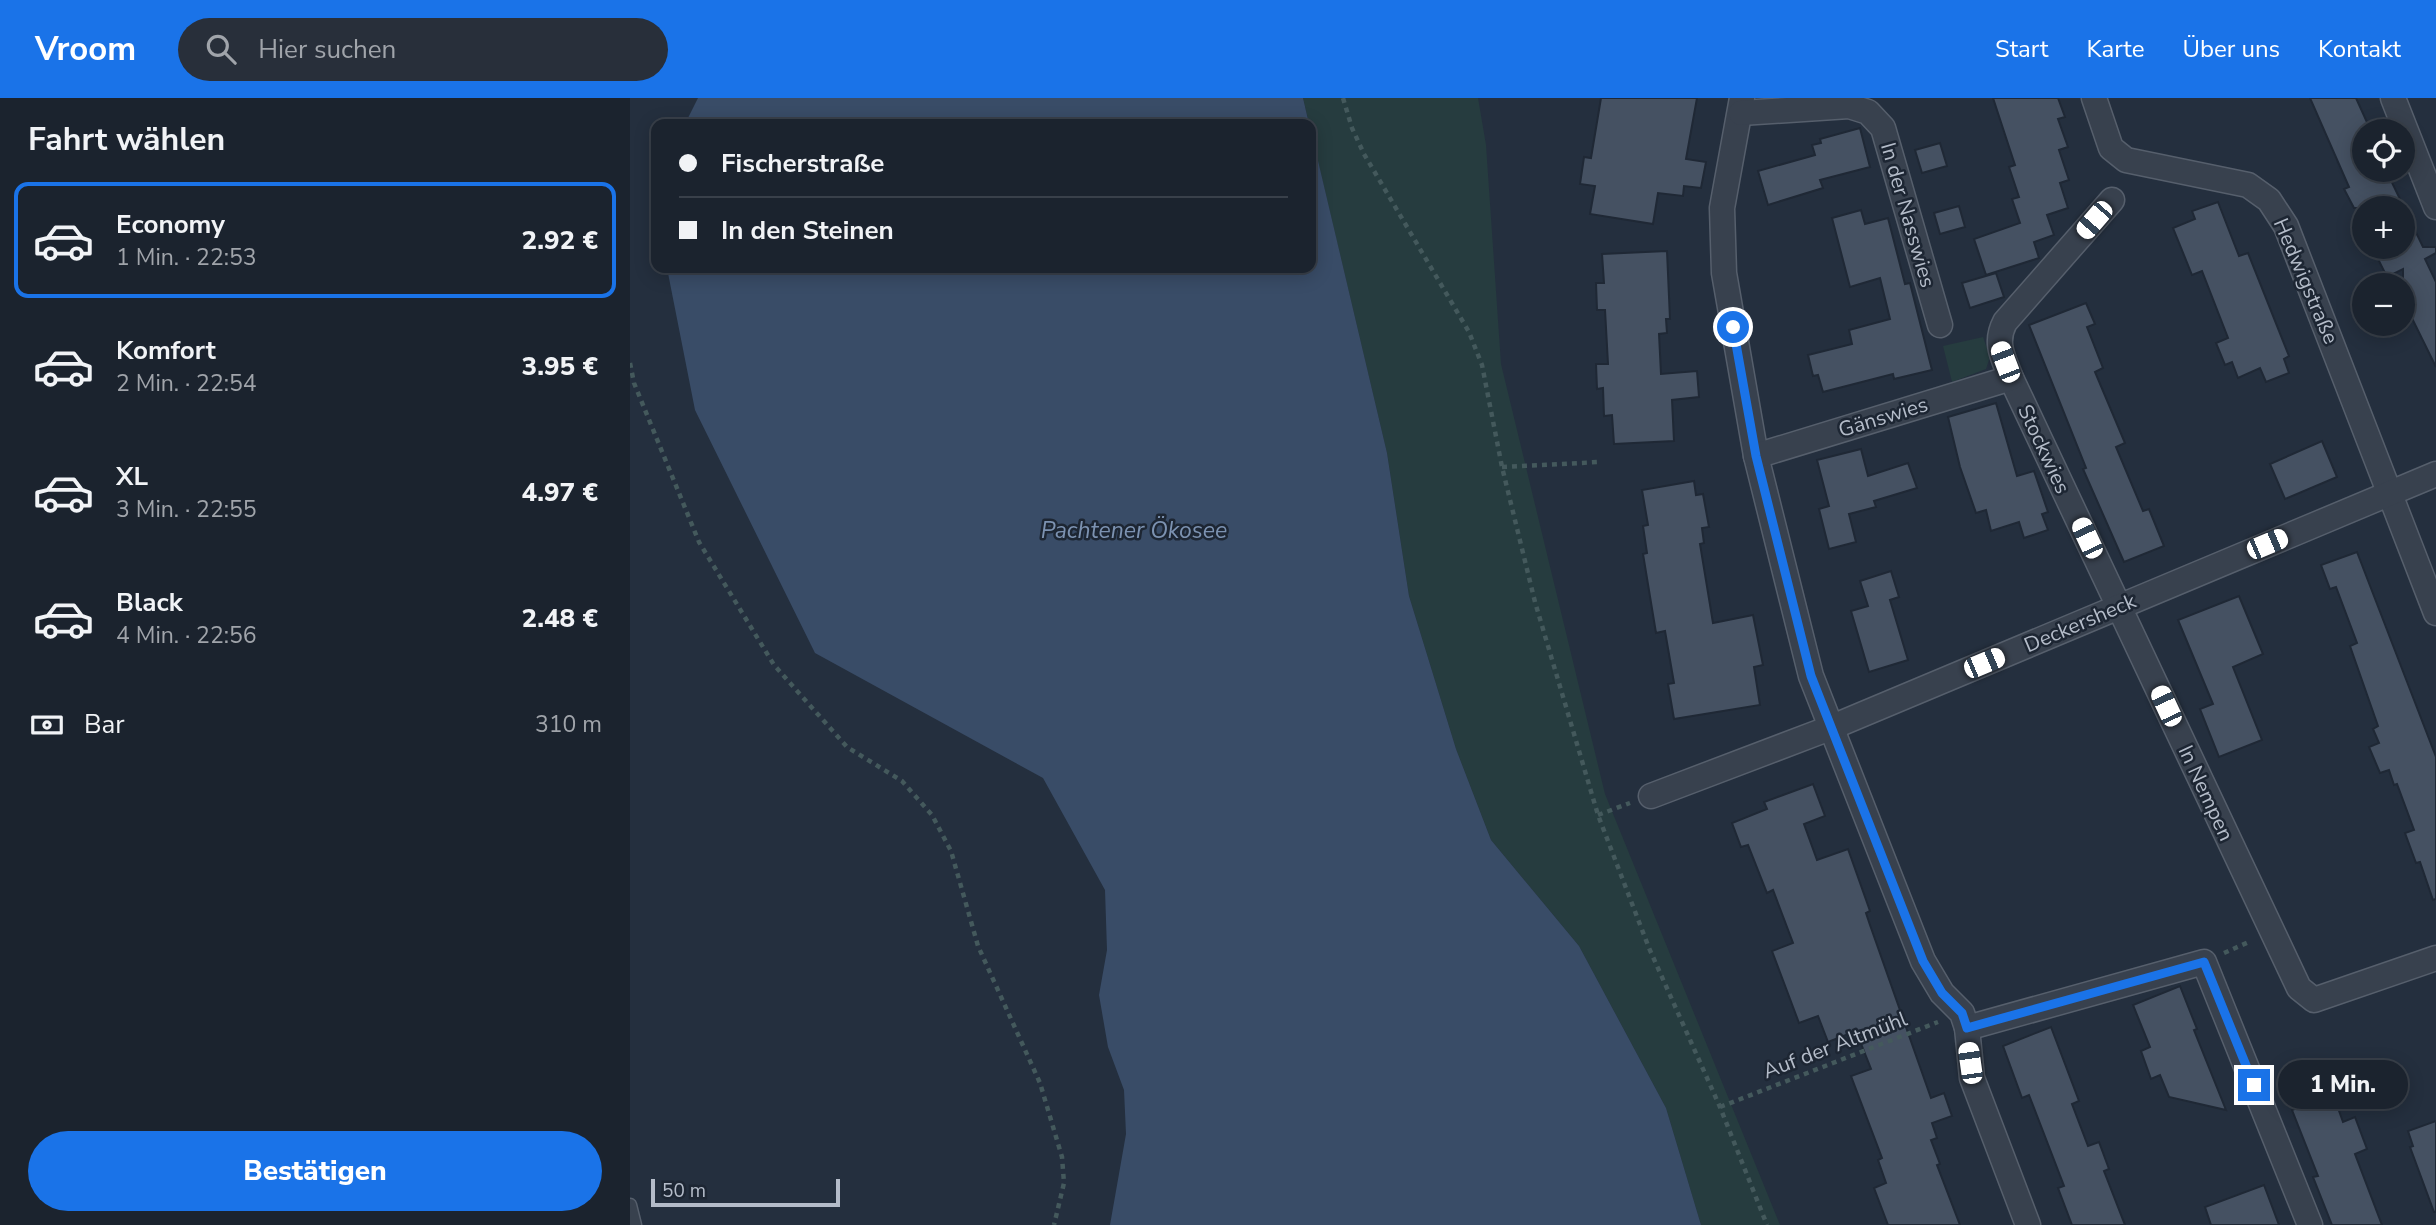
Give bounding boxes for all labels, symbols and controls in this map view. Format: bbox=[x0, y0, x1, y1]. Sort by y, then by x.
search box bbox=[178, 18, 668, 81]
text: Vroom bbox=[35, 27, 136, 72]
icon: search bbox=[202, 30, 240, 68]
text: Hier suchen bbox=[258, 32, 396, 67]
text: Start bbox=[1995, 33, 2048, 65]
text: Karte bbox=[2086, 33, 2144, 65]
text: Über uns bbox=[2182, 33, 2280, 65]
text: Kontakt bbox=[2318, 33, 2401, 65]
text: Fahrt wählen bbox=[28, 118, 225, 161]
map controls bbox=[2352, 119, 2415, 336]
button: locate bbox=[2352, 119, 2415, 182]
street label: In der Nasswies bbox=[1874, 139, 1942, 291]
text: Fischerstraße bbox=[721, 146, 884, 181]
button: + bbox=[2352, 196, 2415, 259]
car bbox=[2073, 197, 2116, 243]
text: Economy bbox=[116, 207, 225, 242]
icon: car bbox=[32, 209, 95, 272]
text: In den Steinen bbox=[721, 213, 894, 248]
street label: Hedwigstraße bbox=[2267, 214, 2345, 348]
text: 2.92 € bbox=[522, 223, 598, 258]
text: 1 Min. · 22:53 bbox=[116, 242, 257, 273]
button: − bbox=[2352, 273, 2415, 336]
route start bbox=[1717, 311, 1749, 343]
text: Komfort bbox=[116, 333, 216, 368]
icon: car bbox=[32, 335, 95, 398]
car bbox=[1988, 339, 2023, 385]
text: 3.95 € bbox=[522, 349, 598, 384]
text: 2 Min. · 22:54 bbox=[116, 368, 257, 399]
street label: Gänswies bbox=[1835, 390, 1931, 444]
street label: Stockwies bbox=[2011, 400, 2077, 498]
text: XL bbox=[116, 459, 148, 494]
icon: car bbox=[32, 461, 95, 524]
text: 4.97 € bbox=[522, 475, 598, 510]
text: 3 Min. · 22:55 bbox=[116, 494, 257, 525]
water label: Pachtener Ökosee bbox=[1041, 515, 1227, 546]
car bbox=[2069, 515, 2106, 561]
car bbox=[2244, 526, 2291, 562]
text: Black bbox=[116, 585, 183, 620]
icon: car bbox=[32, 587, 95, 650]
street label: Deckersheck bbox=[2020, 587, 2141, 659]
text: 2.48 € bbox=[522, 601, 598, 636]
text: 4 Min. · 22:56 bbox=[116, 620, 257, 651]
car bbox=[1961, 645, 2008, 681]
car bbox=[2148, 683, 2185, 729]
icon: cash bbox=[28, 706, 66, 744]
text: Bar bbox=[84, 707, 125, 742]
text: 310 m bbox=[535, 709, 602, 740]
street label: In Nempen bbox=[2172, 741, 2240, 845]
street label: Auf der Altmühl bbox=[1759, 1004, 1912, 1085]
car bbox=[1957, 1041, 1984, 1085]
callout: 1 Min. bbox=[2278, 1060, 2408, 1110]
route end bbox=[2238, 1069, 2270, 1101]
text: 1 Min. bbox=[2310, 1069, 2376, 1100]
button: Bestätigen bbox=[28, 1131, 602, 1211]
scale bar bbox=[651, 1176, 840, 1208]
text: 50 m bbox=[662, 1178, 706, 1204]

